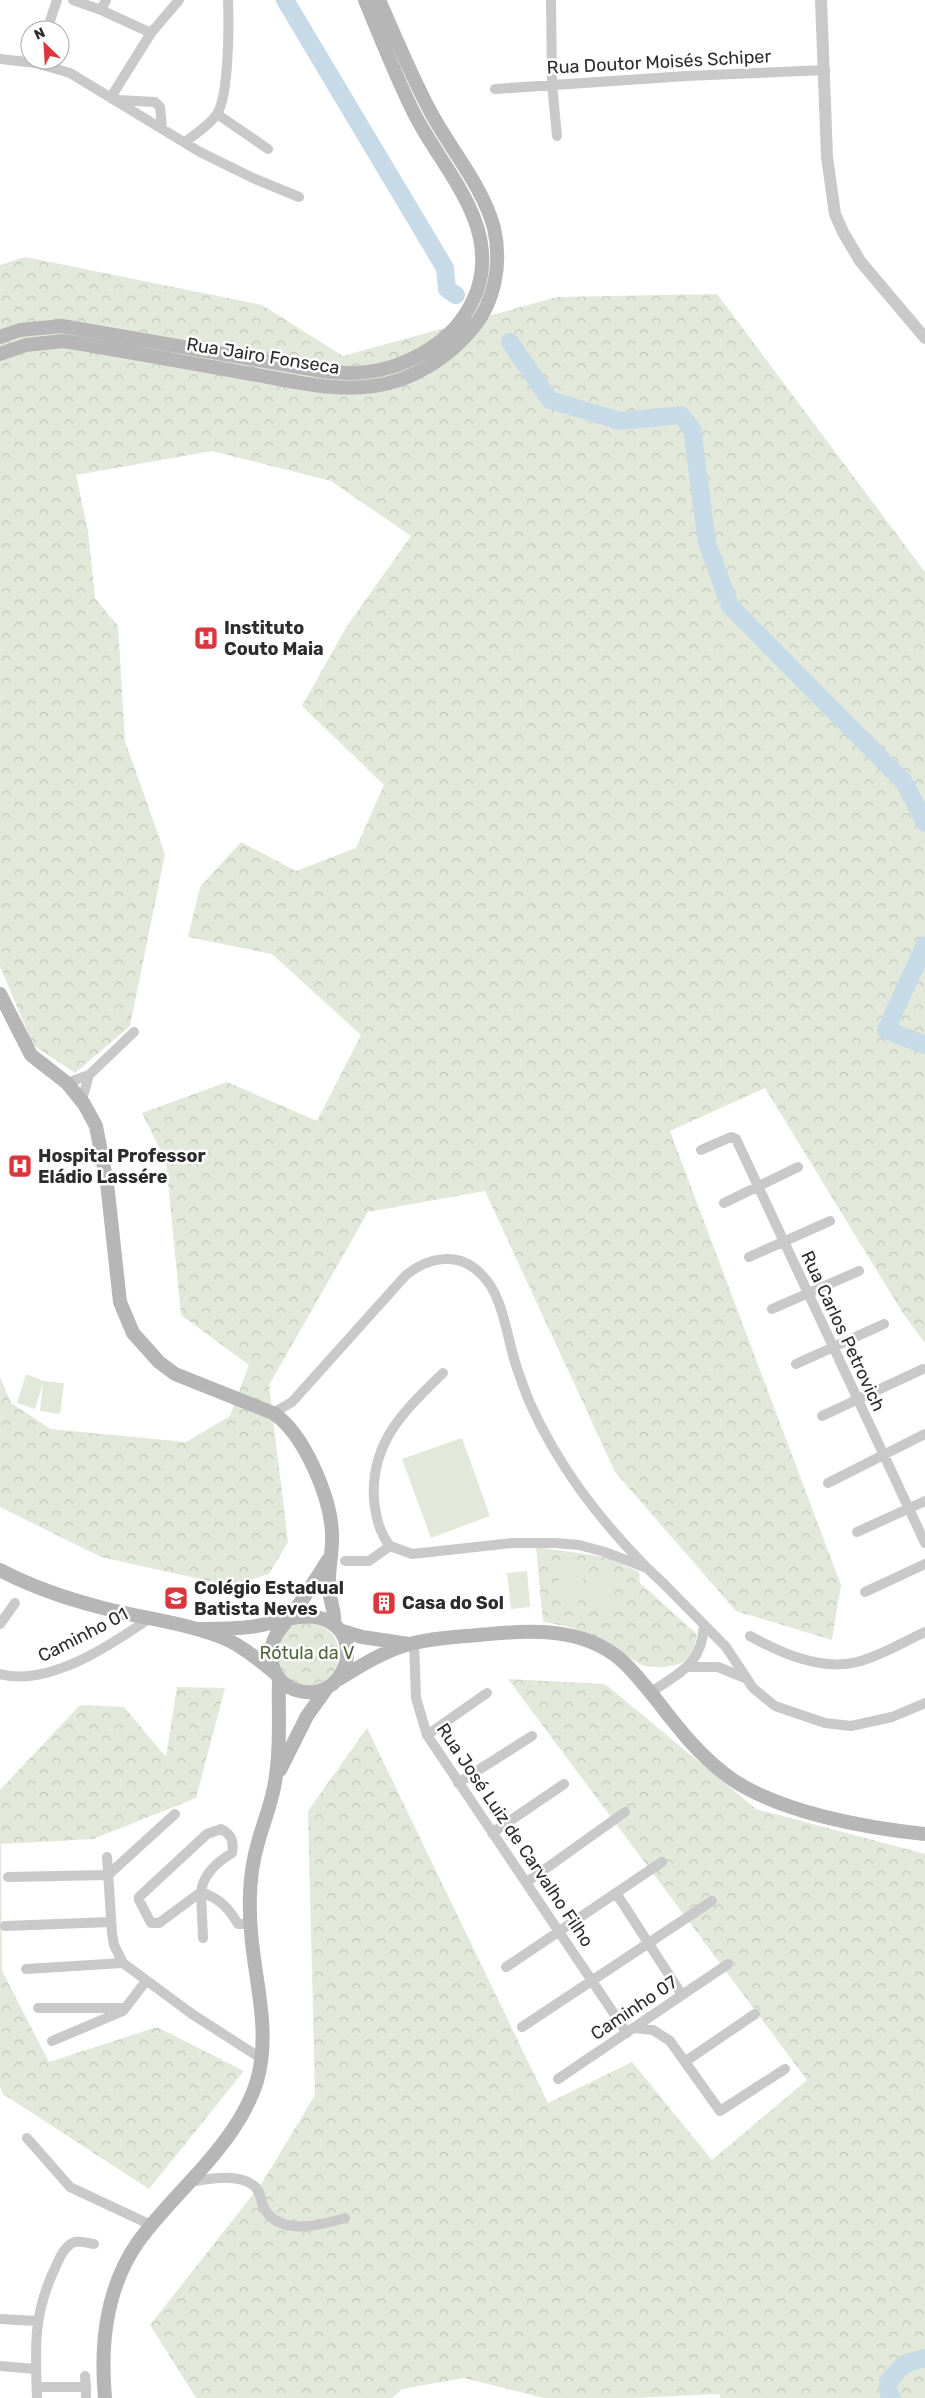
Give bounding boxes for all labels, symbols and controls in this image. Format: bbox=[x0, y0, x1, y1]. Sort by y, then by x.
north arrow bbox=[20, 20, 70, 70]
text: N bbox=[32, 24, 48, 44]
street label: Rua Doutor Moisés Schiper bbox=[546, 45, 772, 79]
street label: Rua Jairo Fonseca bbox=[185, 333, 341, 379]
place label: Instituto Couto Maia bbox=[224, 617, 324, 660]
hospital icon: Instituto Couto Maia bbox=[193, 625, 219, 651]
place label: Hospital Professor Eládio Lassére bbox=[38, 1145, 206, 1188]
hospital icon: Hospital Professor Eládio Lassére bbox=[7, 1153, 33, 1179]
street label: Rua Carlos Petrovich bbox=[796, 1247, 890, 1415]
place label: Colégio Estadual Batista Neves bbox=[194, 1577, 344, 1620]
school or university icon: Colégio Estadual Batista Neves bbox=[163, 1585, 189, 1611]
building icon: Casa do Sol bbox=[371, 1590, 397, 1616]
place label: Casa do Sol bbox=[402, 1592, 504, 1614]
street label: Caminho 01 bbox=[34, 1603, 132, 1667]
park label: Rótula da V bbox=[260, 1642, 355, 1664]
street label: Rua José Luiz de Carvalho Filho bbox=[432, 1719, 598, 1951]
street label: Caminho 07 bbox=[587, 1971, 681, 2045]

